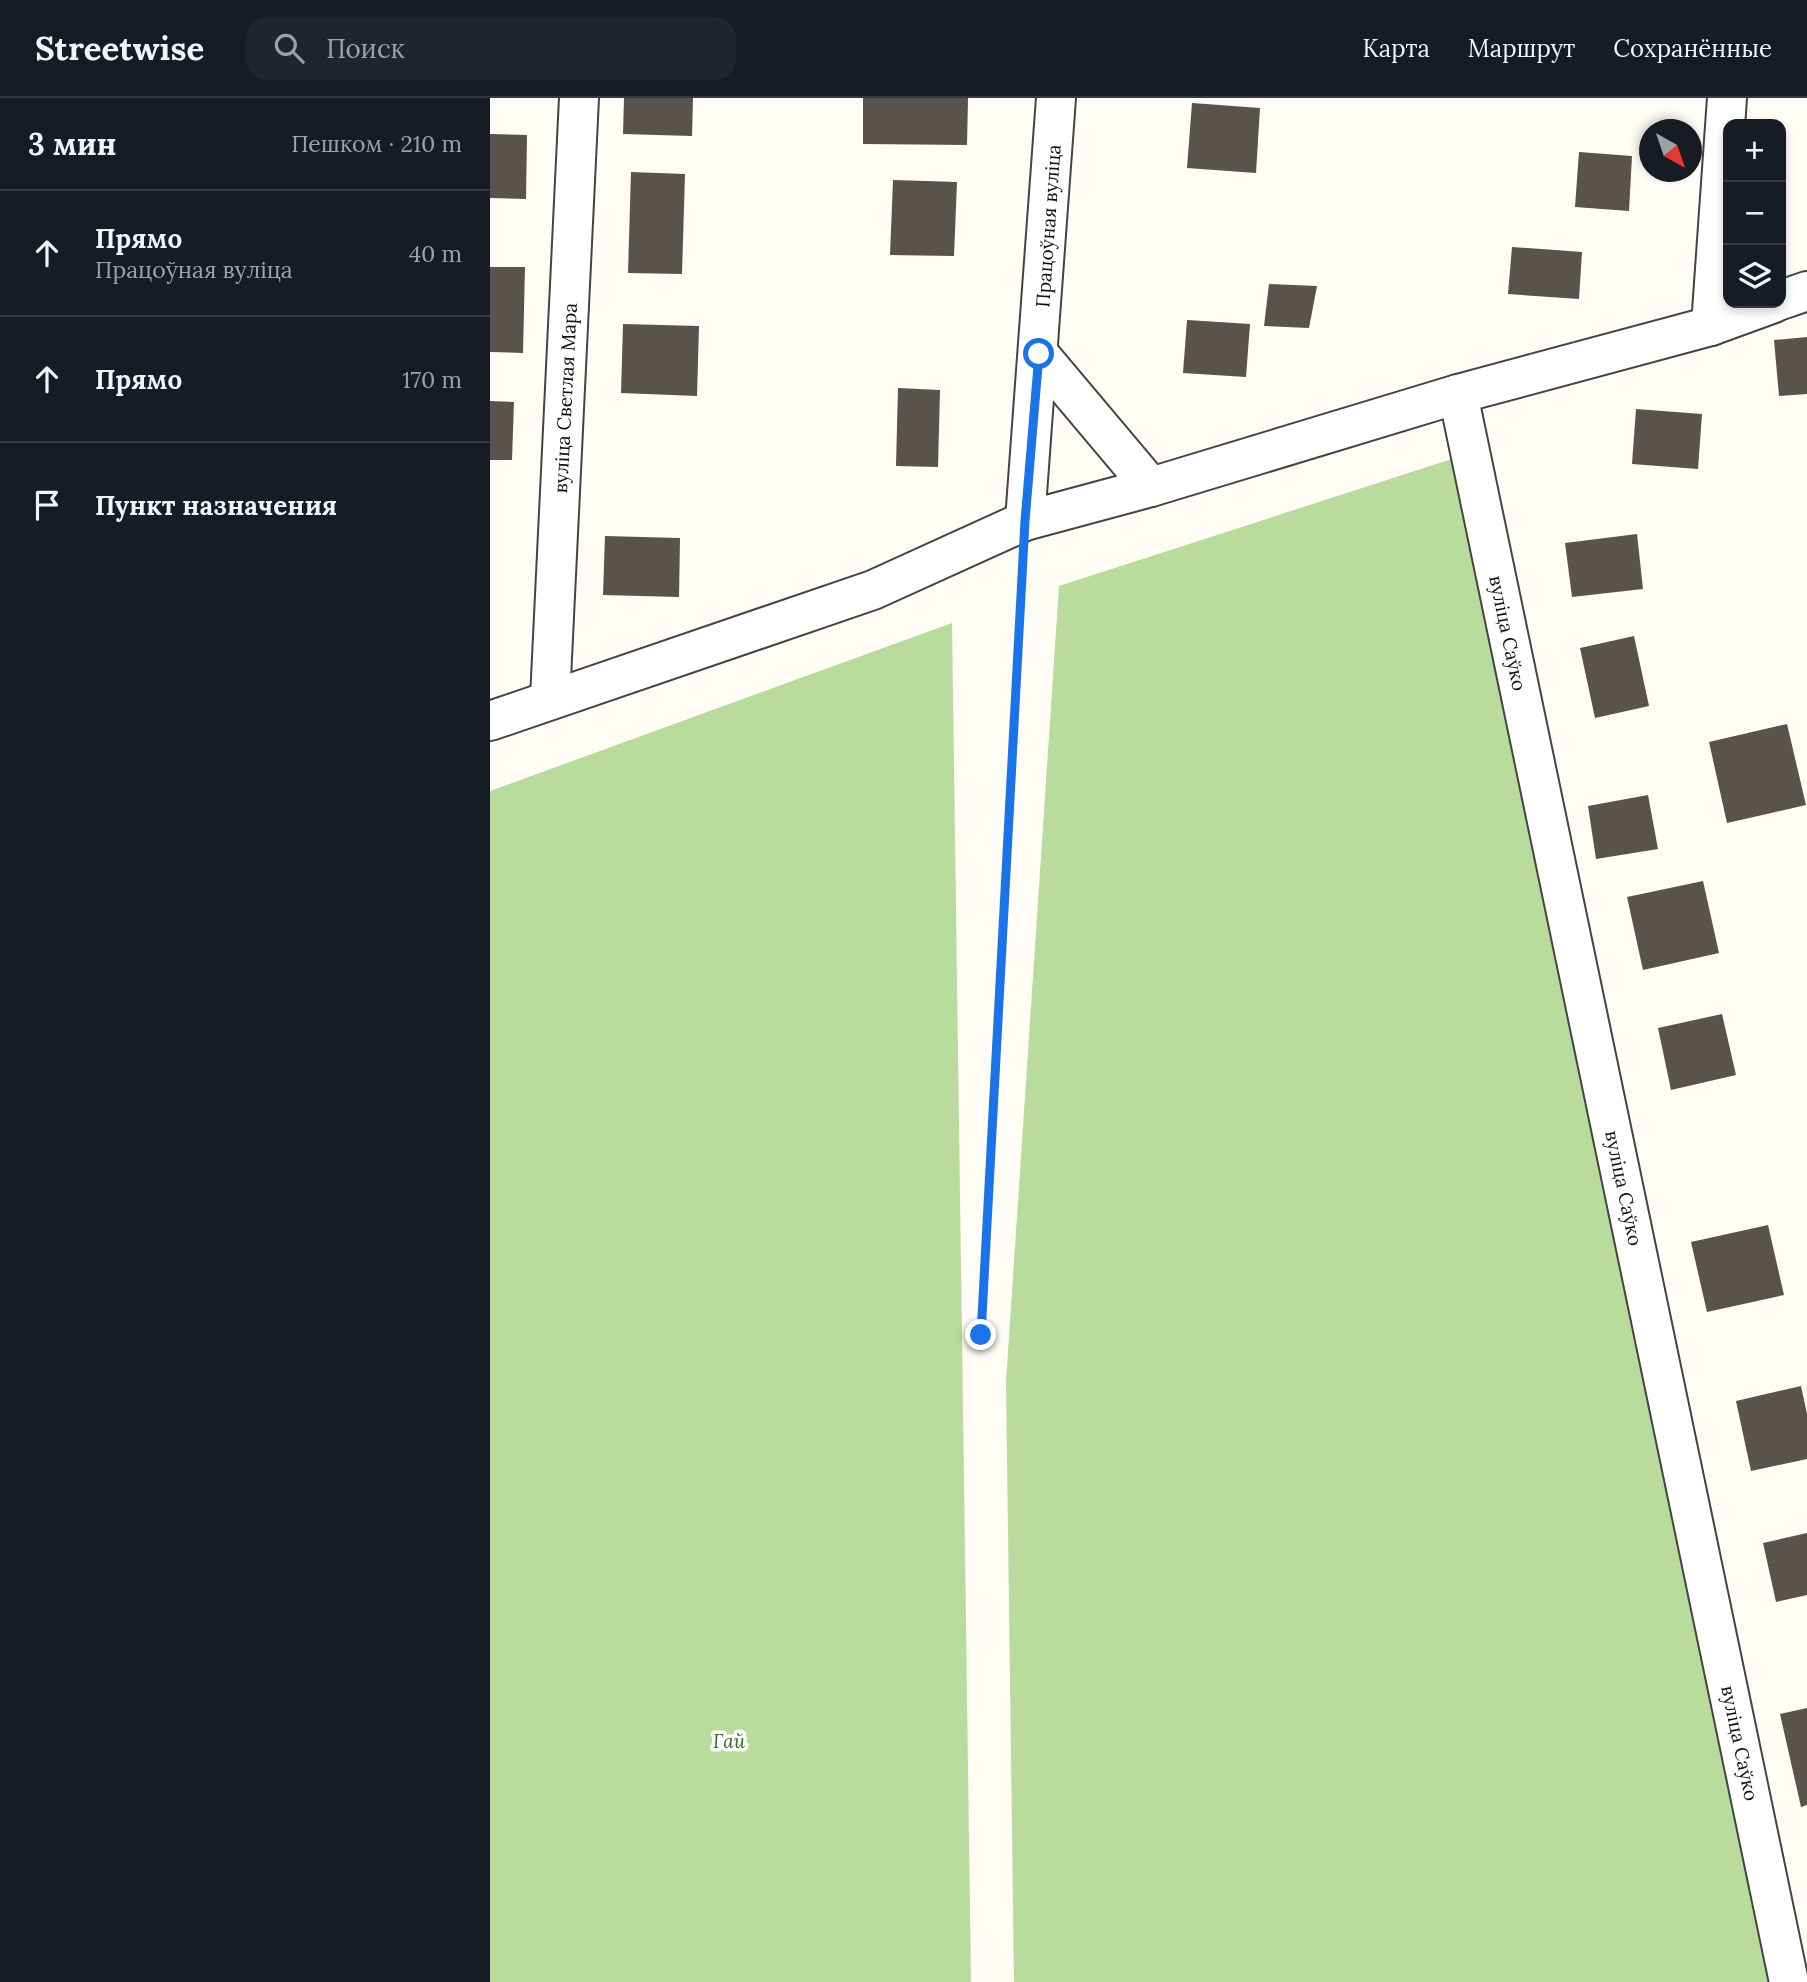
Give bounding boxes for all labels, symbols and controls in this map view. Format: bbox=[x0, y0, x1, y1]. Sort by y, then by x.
search box bbox=[246, 17, 736, 80]
text: Streetwise bbox=[35, 27, 204, 69]
icon: search bbox=[270, 29, 308, 67]
text: Поиск bbox=[326, 32, 405, 65]
text: Карта bbox=[1362, 33, 1430, 64]
text: Маршрут bbox=[1468, 33, 1575, 64]
text: Сохранённые bbox=[1613, 33, 1772, 64]
north arrow bbox=[1639, 119, 1702, 182]
map controls bbox=[1723, 119, 1786, 308]
button: + bbox=[1723, 119, 1786, 182]
text: 3 мин bbox=[28, 125, 116, 163]
text: Пешком · 210 m bbox=[291, 129, 462, 158]
street label: Працоўная вуліца bbox=[1030, 144, 1066, 308]
button: − bbox=[1723, 182, 1786, 245]
text: Прямо bbox=[95, 222, 182, 255]
icon: ahead bbox=[28, 234, 66, 272]
text: 40 m bbox=[409, 239, 462, 268]
button: layers bbox=[1723, 245, 1786, 308]
text: Працоўная вуліца bbox=[95, 255, 293, 284]
street label: вуліца Светлая Мара bbox=[548, 302, 582, 494]
route start bbox=[1023, 338, 1054, 369]
icon: ahead bbox=[28, 360, 66, 398]
text: Прямо bbox=[95, 363, 182, 396]
text: 170 m bbox=[402, 365, 462, 394]
icon: arrive bbox=[28, 486, 66, 524]
text: Пункт назначения bbox=[95, 489, 337, 522]
street label: вуліца Саўко bbox=[1484, 573, 1532, 693]
street label: вуліца Саўко bbox=[1600, 1128, 1648, 1248]
route end bbox=[965, 1319, 996, 1350]
street label: вуліца Саўко bbox=[1716, 1683, 1764, 1803]
park label: Гай bbox=[713, 1729, 746, 1753]

